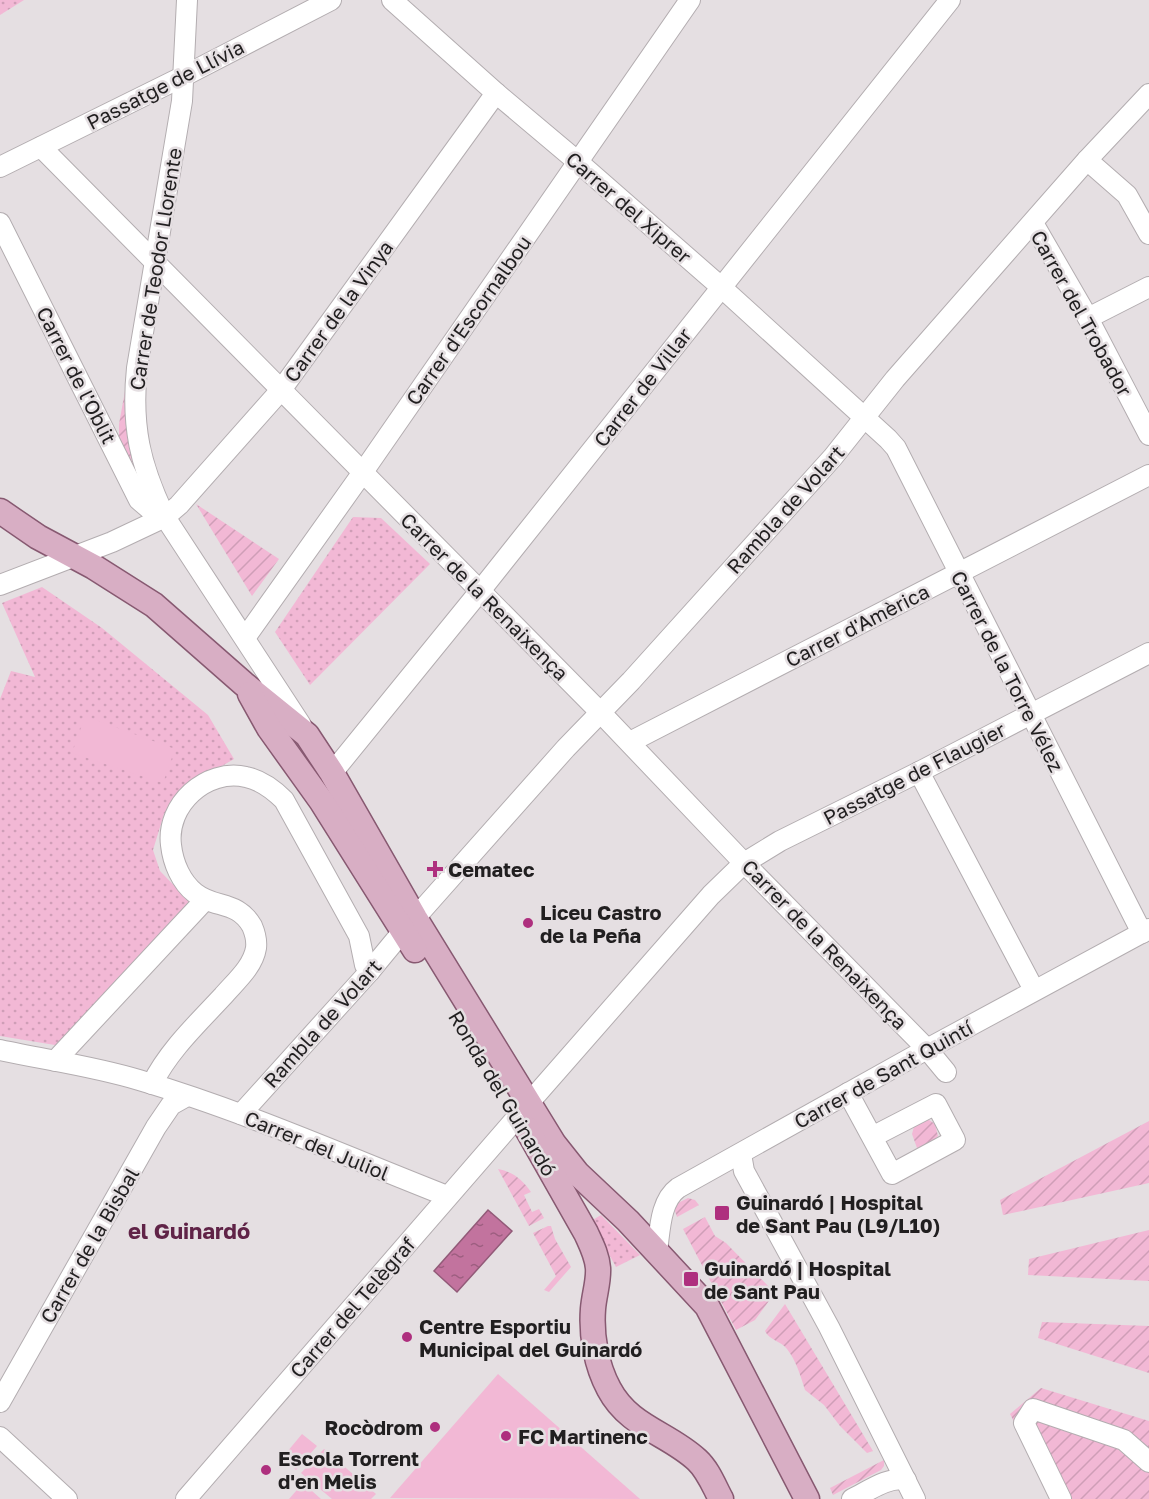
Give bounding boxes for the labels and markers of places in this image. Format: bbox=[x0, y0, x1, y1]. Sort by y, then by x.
place label: Cematec bbox=[448, 857, 534, 881]
marker: Cematec bbox=[426, 860, 444, 878]
place label: Liceu Castro de la Peña bbox=[540, 900, 661, 947]
marker: Liceu Castro de la Peña bbox=[521, 916, 535, 930]
place label: Guinardó | Hospital de Sant Pau (L9/L10) bbox=[736, 1190, 940, 1237]
marker: Guinardó | Hospital de Sant Pau (L9/L10) bbox=[713, 1204, 731, 1222]
place label: Guinardó | Hospital de Sant Pau bbox=[704, 1256, 891, 1303]
marker: Guinardó | Hospital de Sant Pau bbox=[682, 1270, 700, 1288]
place label: Centre Esportiu Municipal del Guinardó bbox=[419, 1314, 642, 1361]
marker: Centre Esportiu Municipal del Guinardó bbox=[400, 1330, 414, 1344]
place label: Rocòdrom bbox=[325, 1415, 423, 1439]
marker: Rocòdrom bbox=[428, 1420, 442, 1434]
place label: FC Martinenc bbox=[518, 1424, 648, 1448]
marker: FC Martinenc bbox=[499, 1429, 513, 1443]
place label: Escola Torrent d'en Melis bbox=[278, 1446, 419, 1493]
marker: Escola Torrent d'en Melis bbox=[259, 1463, 273, 1477]

